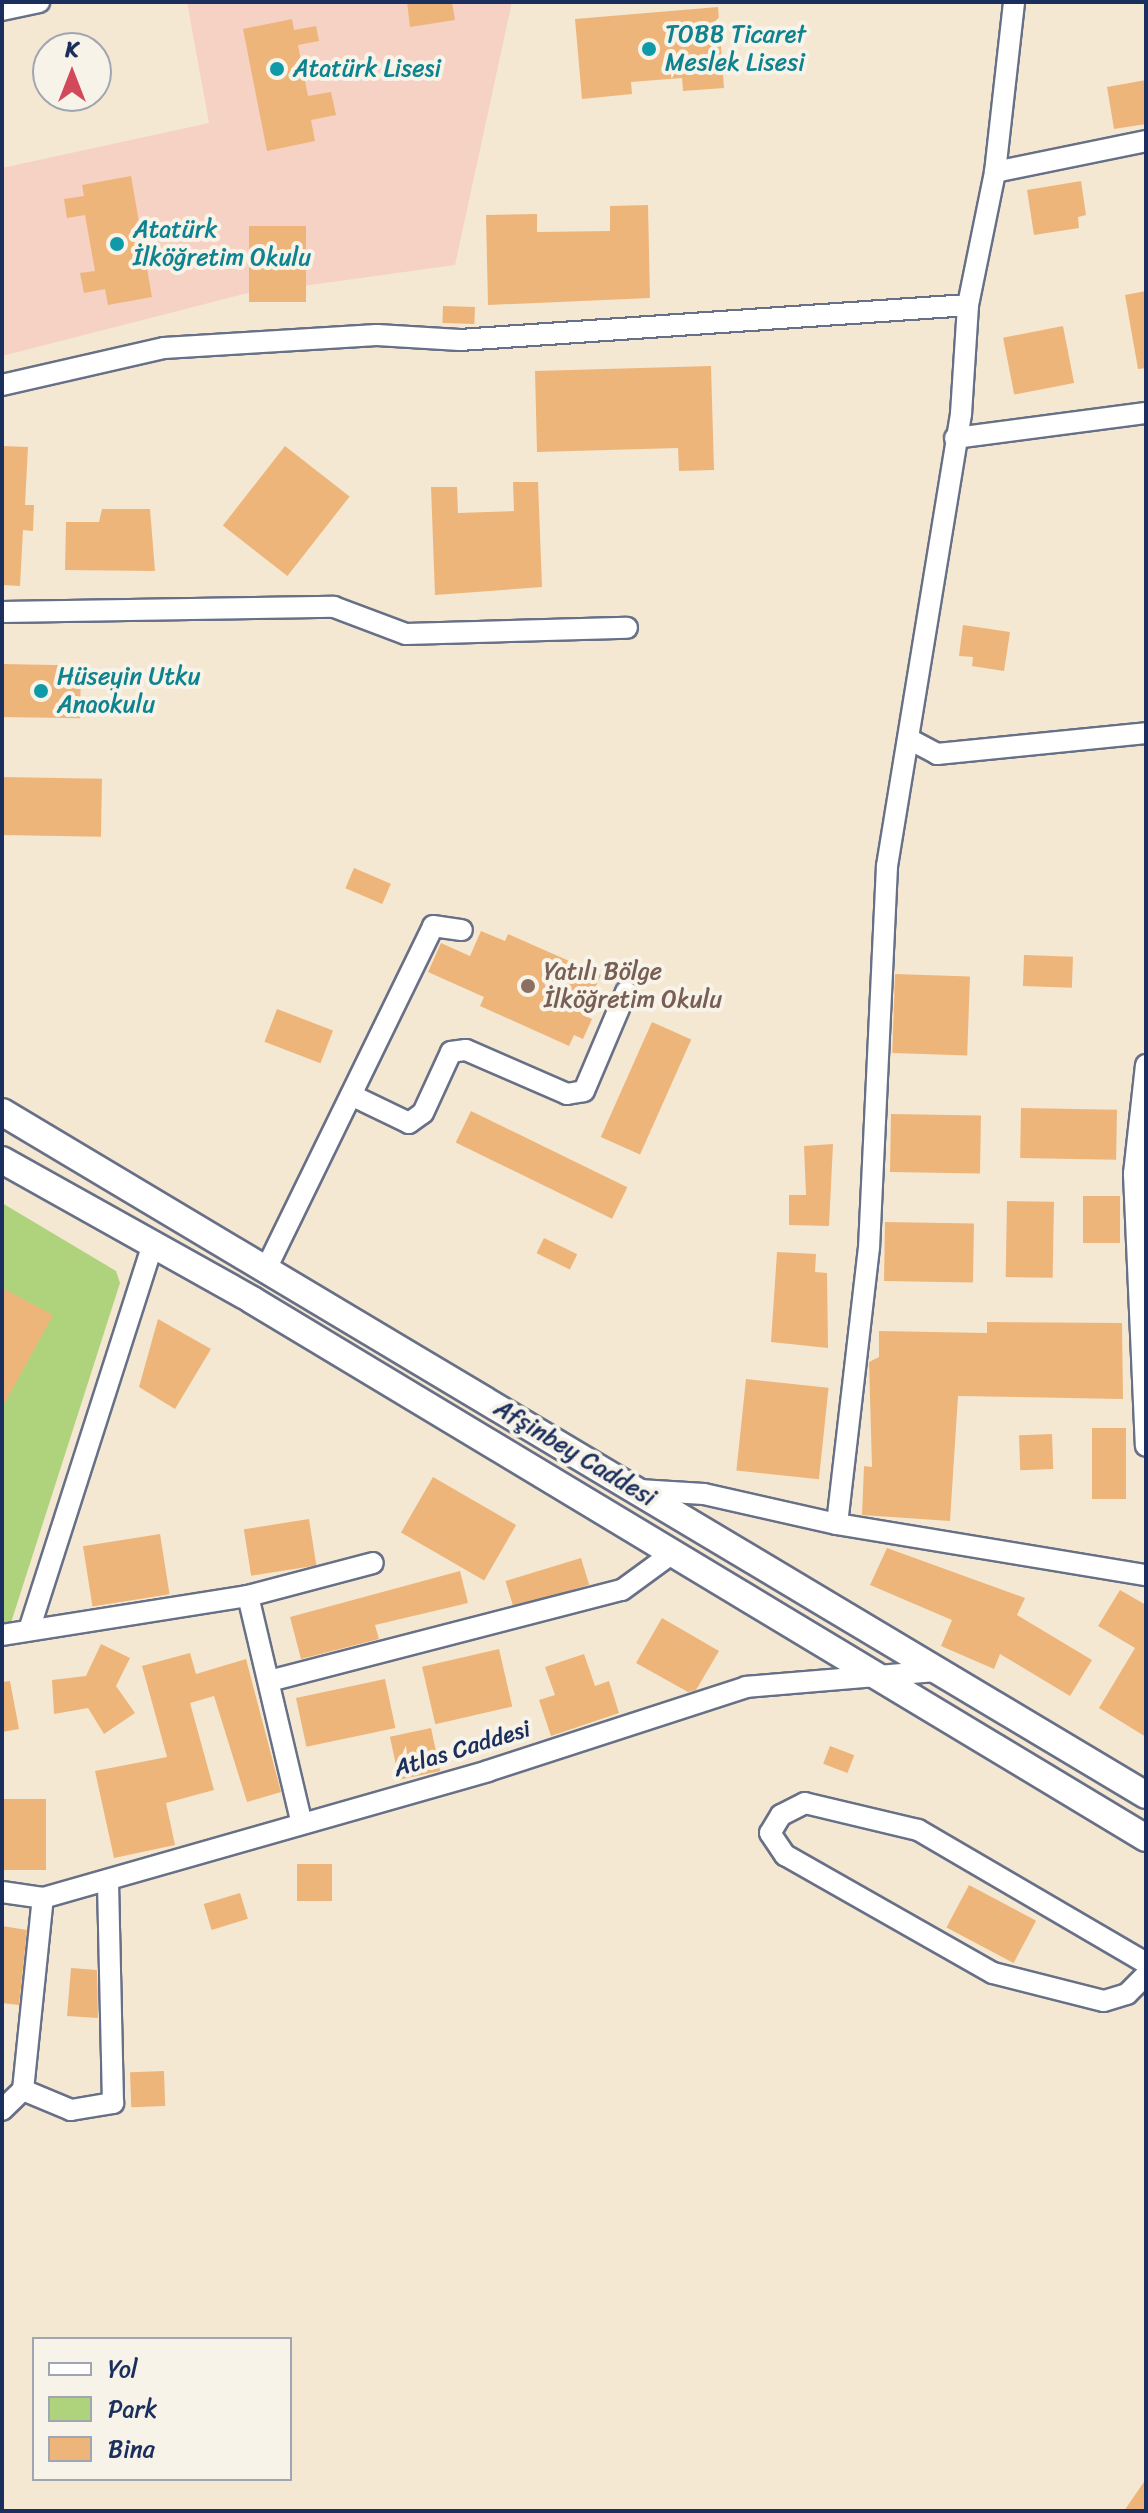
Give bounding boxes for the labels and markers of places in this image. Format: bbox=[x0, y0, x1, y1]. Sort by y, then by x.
place label: TOBB Ticaret Meslek Lisesi bbox=[665, 21, 806, 77]
marker: TOBB Ticaret Meslek Lisesi bbox=[640, 40, 658, 58]
place label: Atatürk Lisesi bbox=[293, 55, 442, 83]
marker: Atatürk Lisesi bbox=[268, 60, 286, 78]
place label: Atatürk İlköğretim Okulu bbox=[133, 216, 311, 272]
marker: Atatürk İlköğretim Okulu bbox=[108, 235, 126, 253]
place label: Hüseyin Utku Anaokulu bbox=[57, 663, 201, 719]
marker: Hüseyin Utku Anaokulu bbox=[32, 682, 50, 700]
place label: Yatılı Bölge İlköğretim Okulu bbox=[544, 958, 722, 1014]
marker: Yatılı Bölge İlköğretim Okulu bbox=[519, 977, 537, 995]

